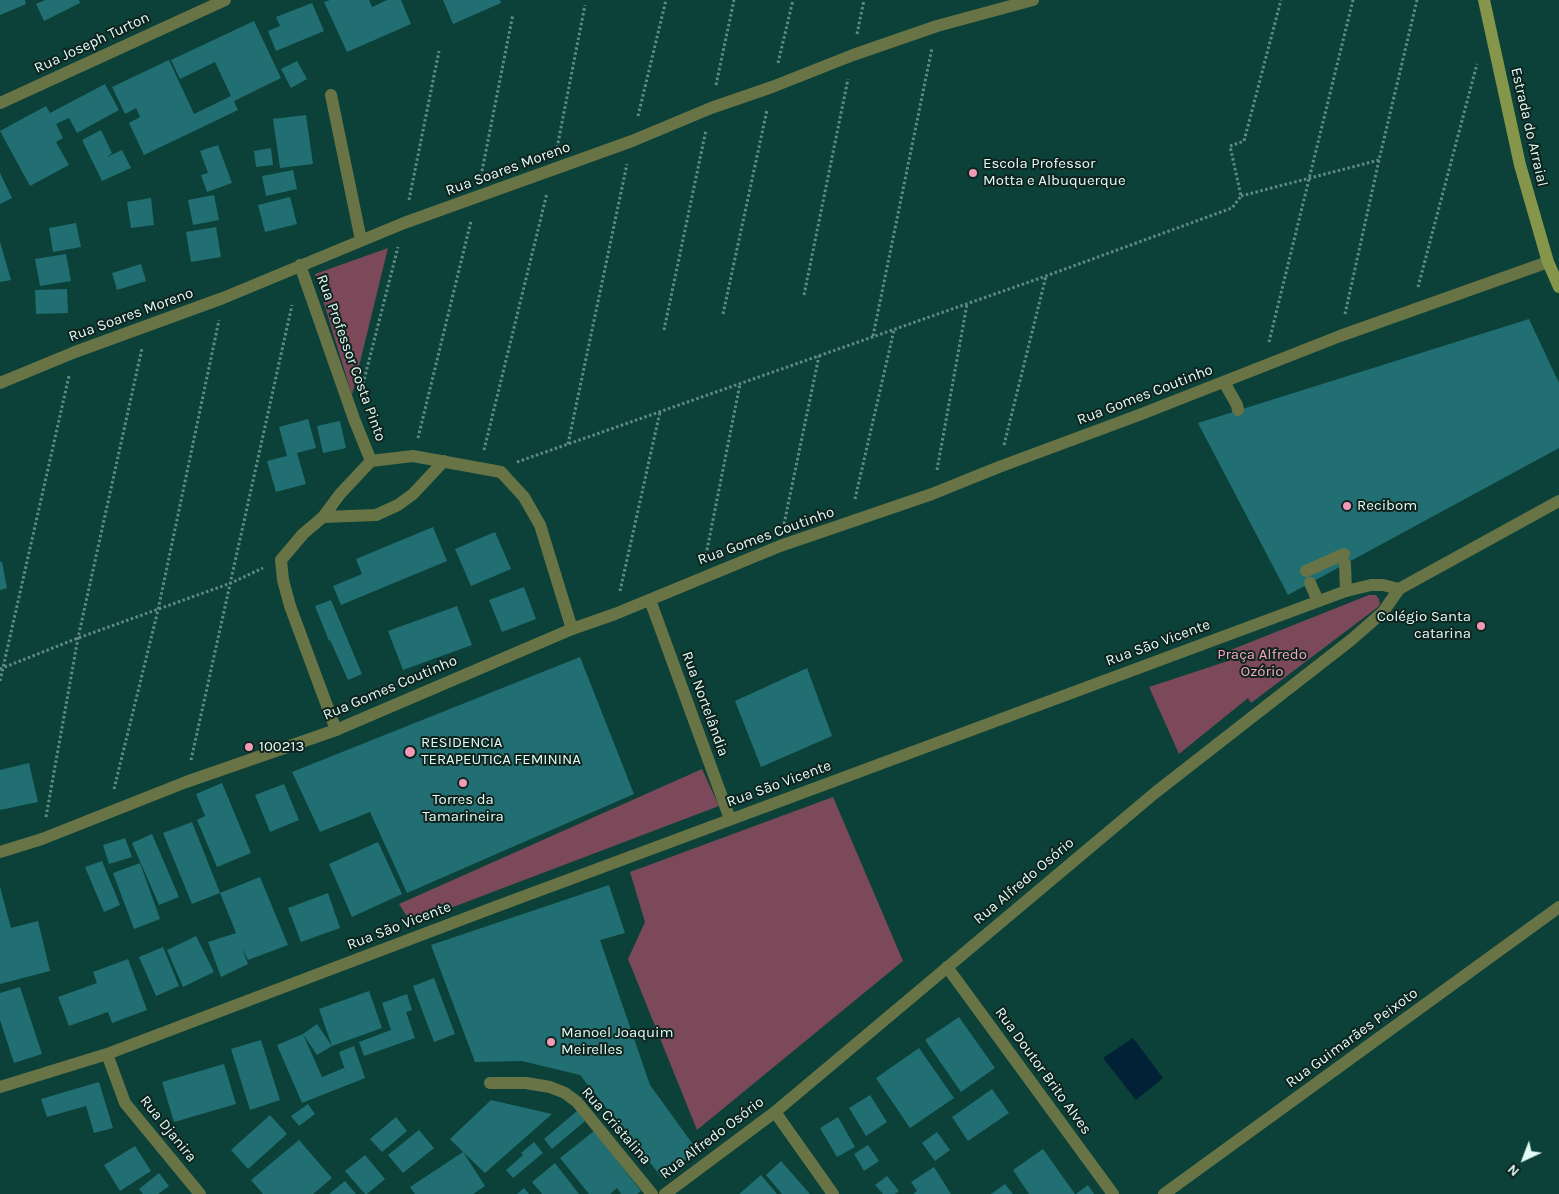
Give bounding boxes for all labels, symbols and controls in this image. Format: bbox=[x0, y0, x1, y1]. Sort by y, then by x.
street label: Rua Joseph Turton bbox=[31, 8, 153, 78]
street label: Estrada do Arraial bbox=[1507, 66, 1551, 188]
street label: Rua Soares Moreno bbox=[443, 138, 573, 200]
place label: Escola Professor Motta e Albuquerque bbox=[983, 155, 1126, 190]
marker: Escola Professor Motta e Albuquerque bbox=[967, 167, 979, 179]
street label: Rua Professor Costa Pinto bbox=[312, 272, 390, 444]
street label: Rua Soares Moreno bbox=[66, 284, 196, 346]
street label: Rua Gomes Coutinho bbox=[1075, 361, 1215, 429]
place label: Recibom bbox=[1357, 497, 1417, 515]
marker: Recibom bbox=[1341, 500, 1353, 512]
street label: Rua Gomes Coutinho bbox=[695, 503, 837, 569]
place label: Colégio Santa catarina bbox=[1377, 608, 1471, 643]
street label: Rua São Vicente bbox=[1103, 616, 1213, 670]
marker: Colégio Santa catarina bbox=[1475, 620, 1487, 632]
park label: Praça Alfredo Ozório bbox=[1217, 646, 1307, 681]
street label: Rua Nortelândia bbox=[678, 649, 732, 759]
street label: Rua Gomes Coutinho bbox=[320, 652, 460, 724]
place label: RESIDENCIA TERAPEUTICA FEMININA bbox=[421, 734, 581, 769]
place label: 100213 bbox=[259, 738, 304, 756]
marker: 100213 bbox=[243, 741, 255, 753]
marker: RESIDENCIA TERAPEUTICA FEMININA bbox=[403, 745, 417, 759]
street label: Rua São Vicente bbox=[724, 757, 834, 811]
marker: Torres da Tamarineira bbox=[457, 777, 469, 789]
place label: Torres da Tamarineira bbox=[422, 791, 504, 826]
street label: Rua Alfredo Osório bbox=[970, 834, 1078, 928]
street label: Rua São Vicente bbox=[344, 898, 454, 954]
street label: Rua Guimarães Peixoto bbox=[1283, 984, 1421, 1092]
street label: Rua Doutor Brito Alves bbox=[991, 1004, 1095, 1138]
place label: Manoel Joaquim Meirelles bbox=[561, 1024, 674, 1059]
marker: Manoel Joaquim Meirelles bbox=[545, 1036, 557, 1048]
street label: Rua Cristalina bbox=[577, 1084, 655, 1168]
street label: Rua Djanira bbox=[136, 1092, 200, 1166]
street label: Rua Alfredo Osório bbox=[656, 1093, 768, 1183]
north arrow bbox=[1499, 1134, 1549, 1184]
text: N bbox=[1504, 1161, 1523, 1180]

